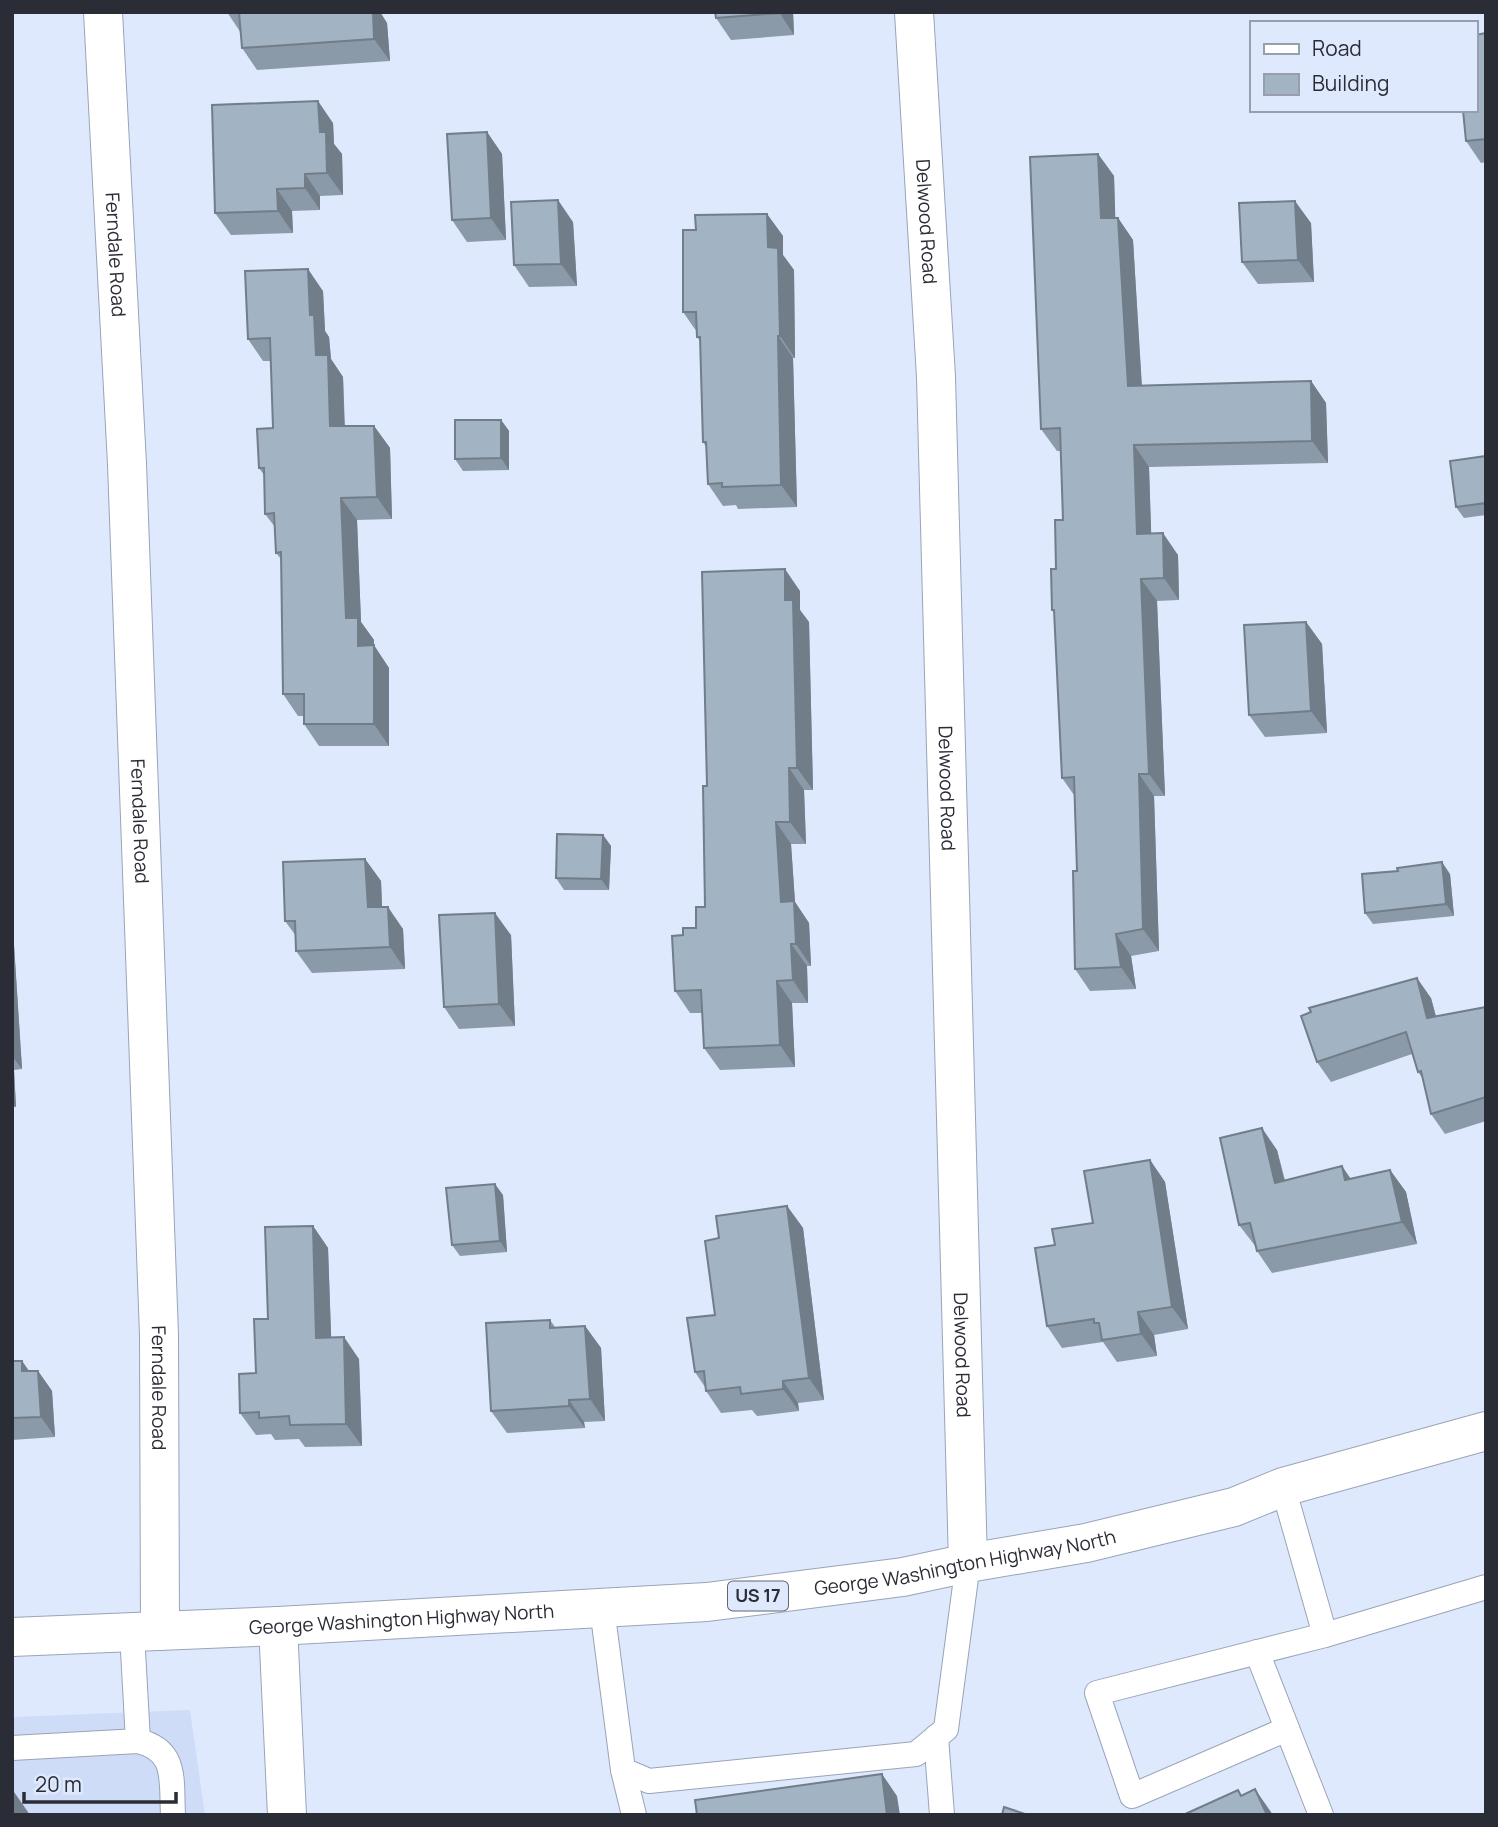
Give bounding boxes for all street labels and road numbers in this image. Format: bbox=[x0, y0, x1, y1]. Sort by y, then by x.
street label: Delwood Road bbox=[910, 158, 943, 285]
street label: Ferndale Road bbox=[100, 192, 132, 318]
street label: Delwood Road bbox=[932, 725, 962, 851]
street label: Ferndale Road bbox=[125, 758, 155, 884]
street label: Delwood Road bbox=[948, 1292, 977, 1418]
street label: Ferndale Road bbox=[146, 1325, 172, 1450]
street label: George Washington Highway North bbox=[813, 1523, 1118, 1601]
road number: US 17 bbox=[728, 1582, 788, 1610]
street label: George Washington Highway North bbox=[248, 1598, 555, 1640]

